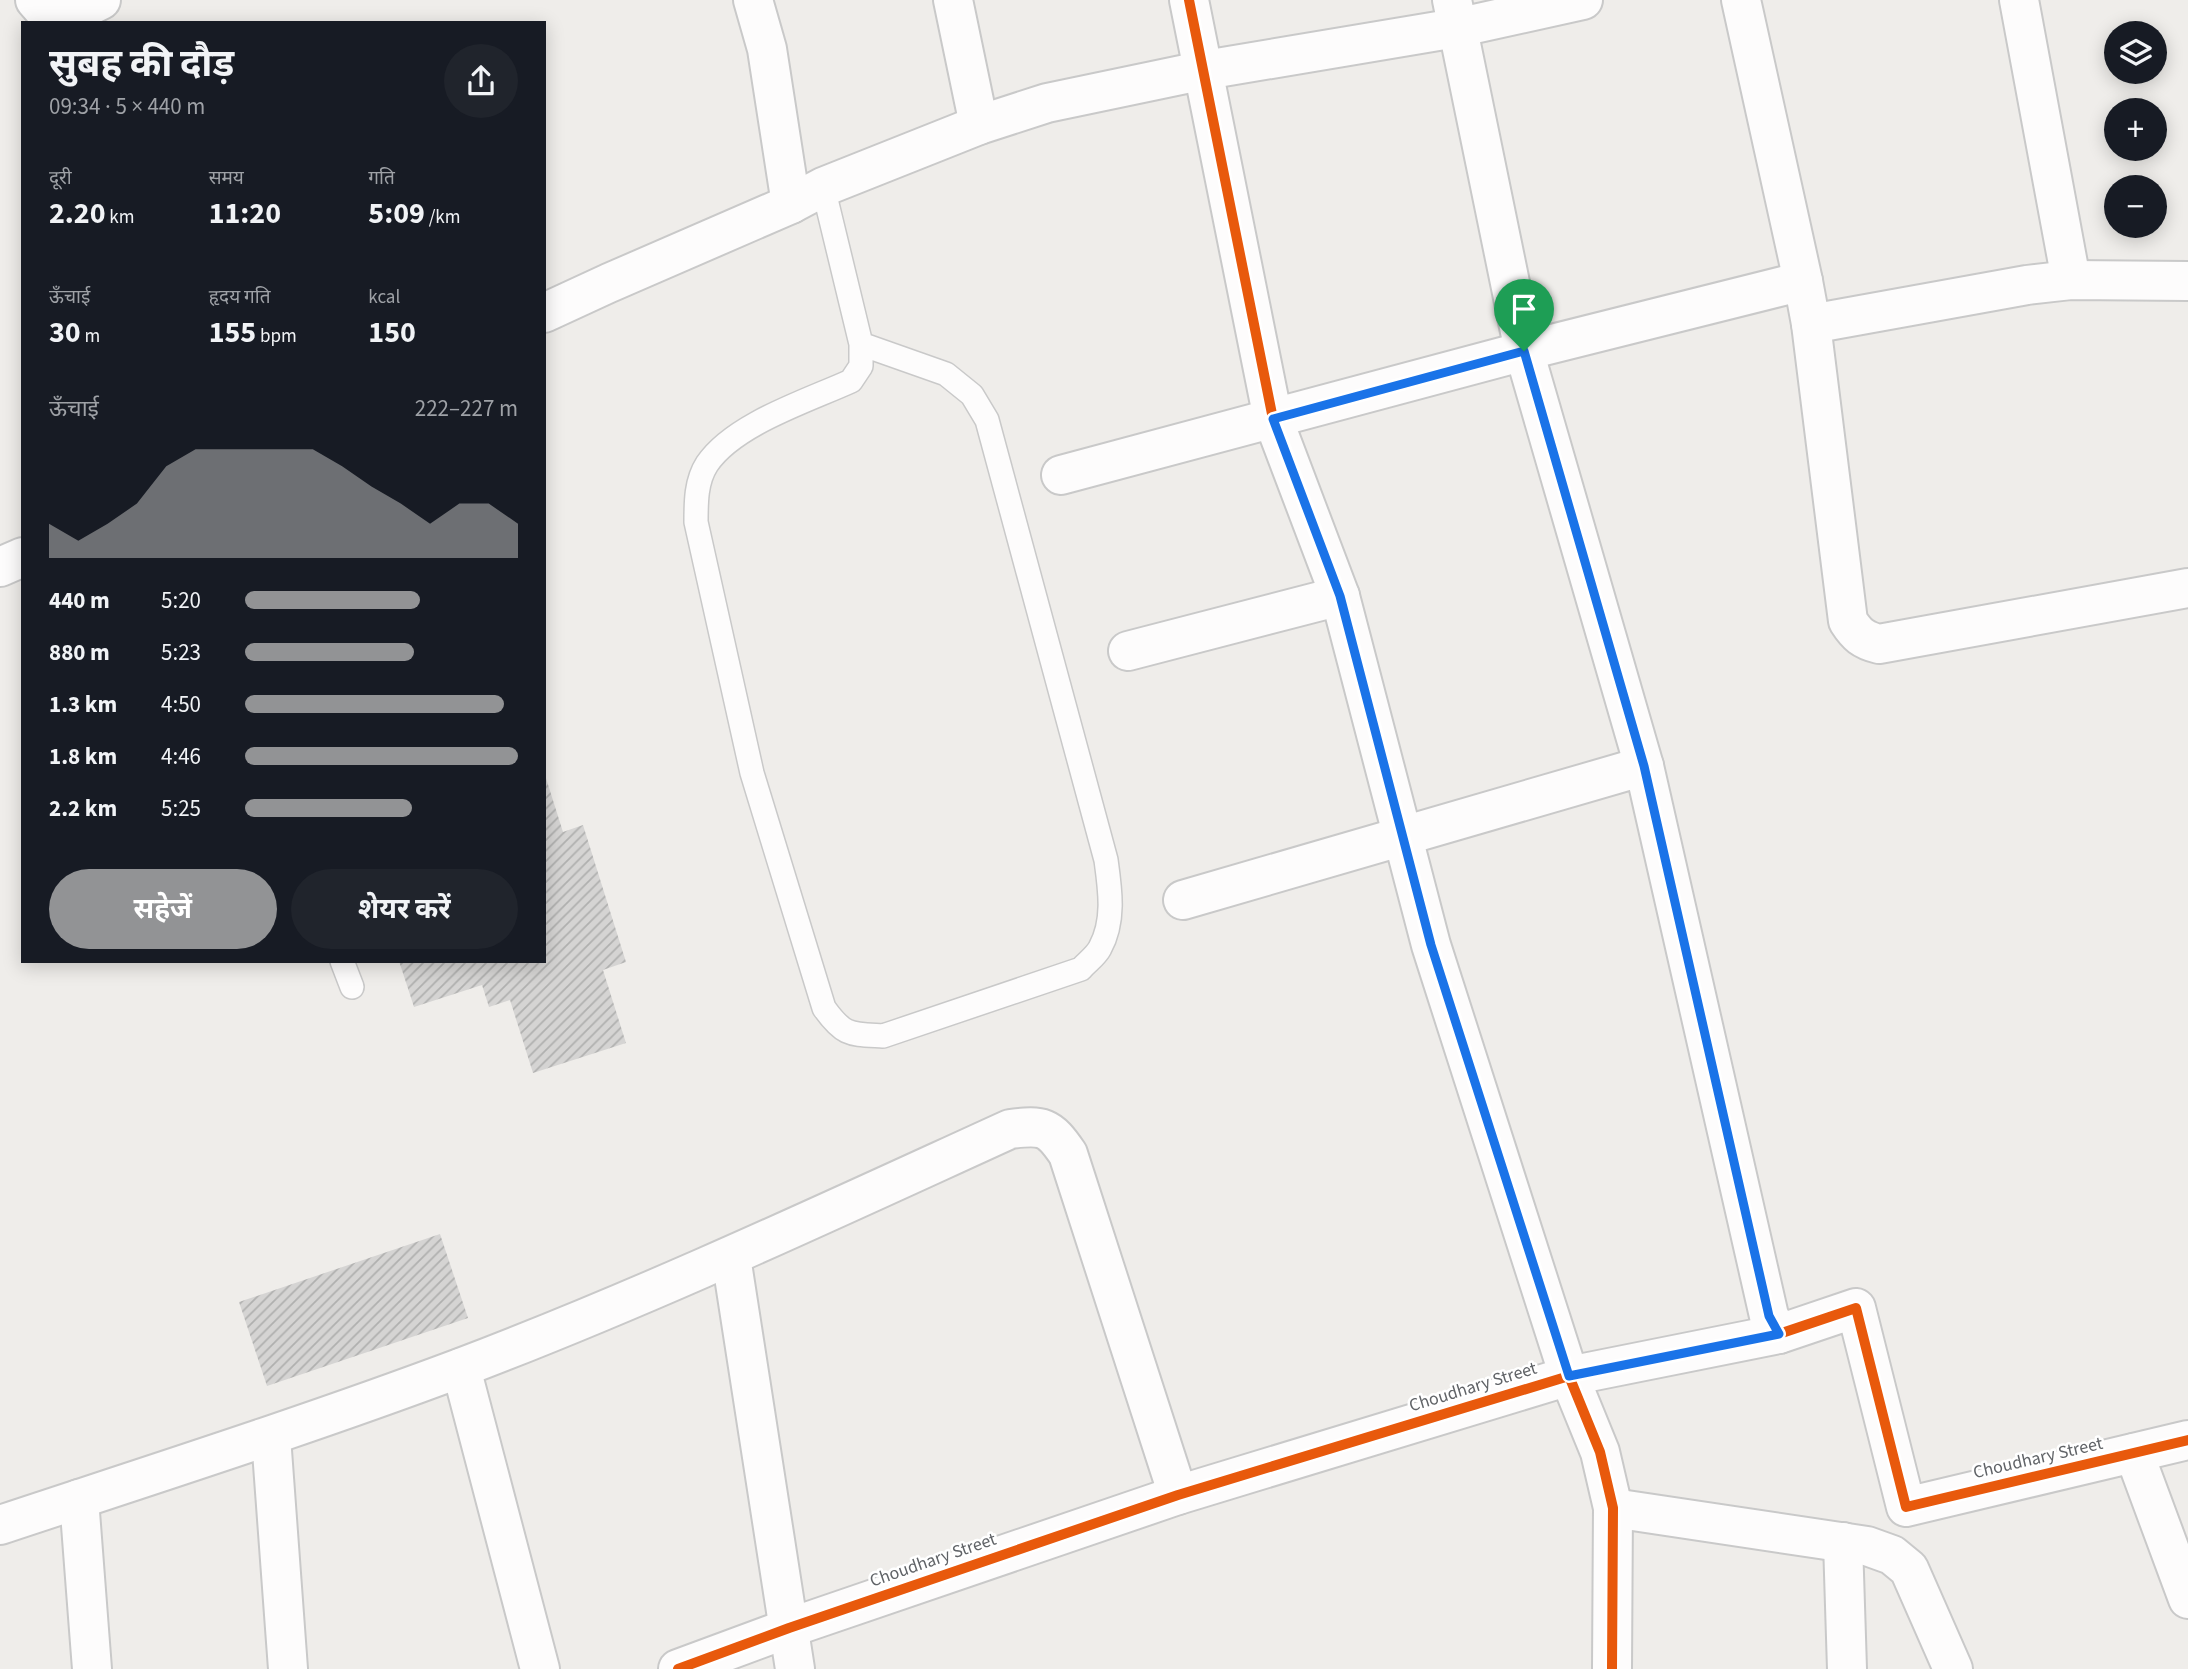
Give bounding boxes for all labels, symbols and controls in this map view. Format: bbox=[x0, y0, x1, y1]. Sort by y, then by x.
map controls bbox=[2104, 21, 2167, 238]
button: layers bbox=[2104, 21, 2167, 84]
text: सुबह की दौड़ bbox=[49, 37, 234, 91]
button: share bbox=[444, 44, 518, 118]
text: 09:34 · 5 × 440 m bbox=[49, 90, 205, 123]
button: + bbox=[2104, 98, 2167, 161]
text: दूरी bbox=[49, 165, 72, 192]
text: समय bbox=[209, 165, 244, 192]
text: गति bbox=[368, 165, 395, 192]
button: − bbox=[2104, 175, 2167, 238]
text: 2.20 bbox=[49, 192, 106, 235]
text: 11:20 bbox=[209, 192, 281, 235]
text: 5:09 bbox=[368, 192, 425, 235]
text: km bbox=[106, 204, 135, 231]
text: /km bbox=[425, 204, 460, 231]
pin bbox=[1494, 279, 1554, 351]
text: ऊँचाई bbox=[49, 284, 90, 311]
text: हृदय गति bbox=[209, 284, 270, 311]
text: kcal bbox=[368, 284, 400, 311]
icon: arrive bbox=[1505, 290, 1543, 328]
text: 30 bbox=[49, 311, 81, 354]
text: 155 bbox=[209, 311, 256, 354]
text: 150 bbox=[368, 311, 416, 354]
text: m bbox=[81, 323, 100, 350]
text: bpm bbox=[256, 323, 297, 350]
text: ऊँचाई bbox=[49, 392, 99, 425]
text: 222–227 m bbox=[415, 392, 518, 425]
text: 440 m bbox=[49, 584, 110, 617]
text: 5:20 bbox=[161, 584, 201, 617]
text: 880 m bbox=[49, 636, 110, 669]
text: 5:23 bbox=[161, 636, 201, 669]
text: 1.3 km bbox=[49, 688, 117, 721]
text: 4:50 bbox=[161, 688, 201, 721]
text: 1.8 km bbox=[49, 740, 117, 773]
text: 4:46 bbox=[161, 740, 201, 773]
text: 2.2 km bbox=[49, 792, 117, 825]
text: 5:25 bbox=[161, 792, 201, 825]
button: सहेजें bbox=[49, 869, 277, 949]
button: शेयर करें bbox=[291, 869, 518, 949]
street label: Choudhary Street bbox=[1406, 1356, 1540, 1418]
street label: Choudhary Street bbox=[1971, 1431, 2105, 1485]
street label: Choudhary Street bbox=[866, 1527, 1000, 1593]

